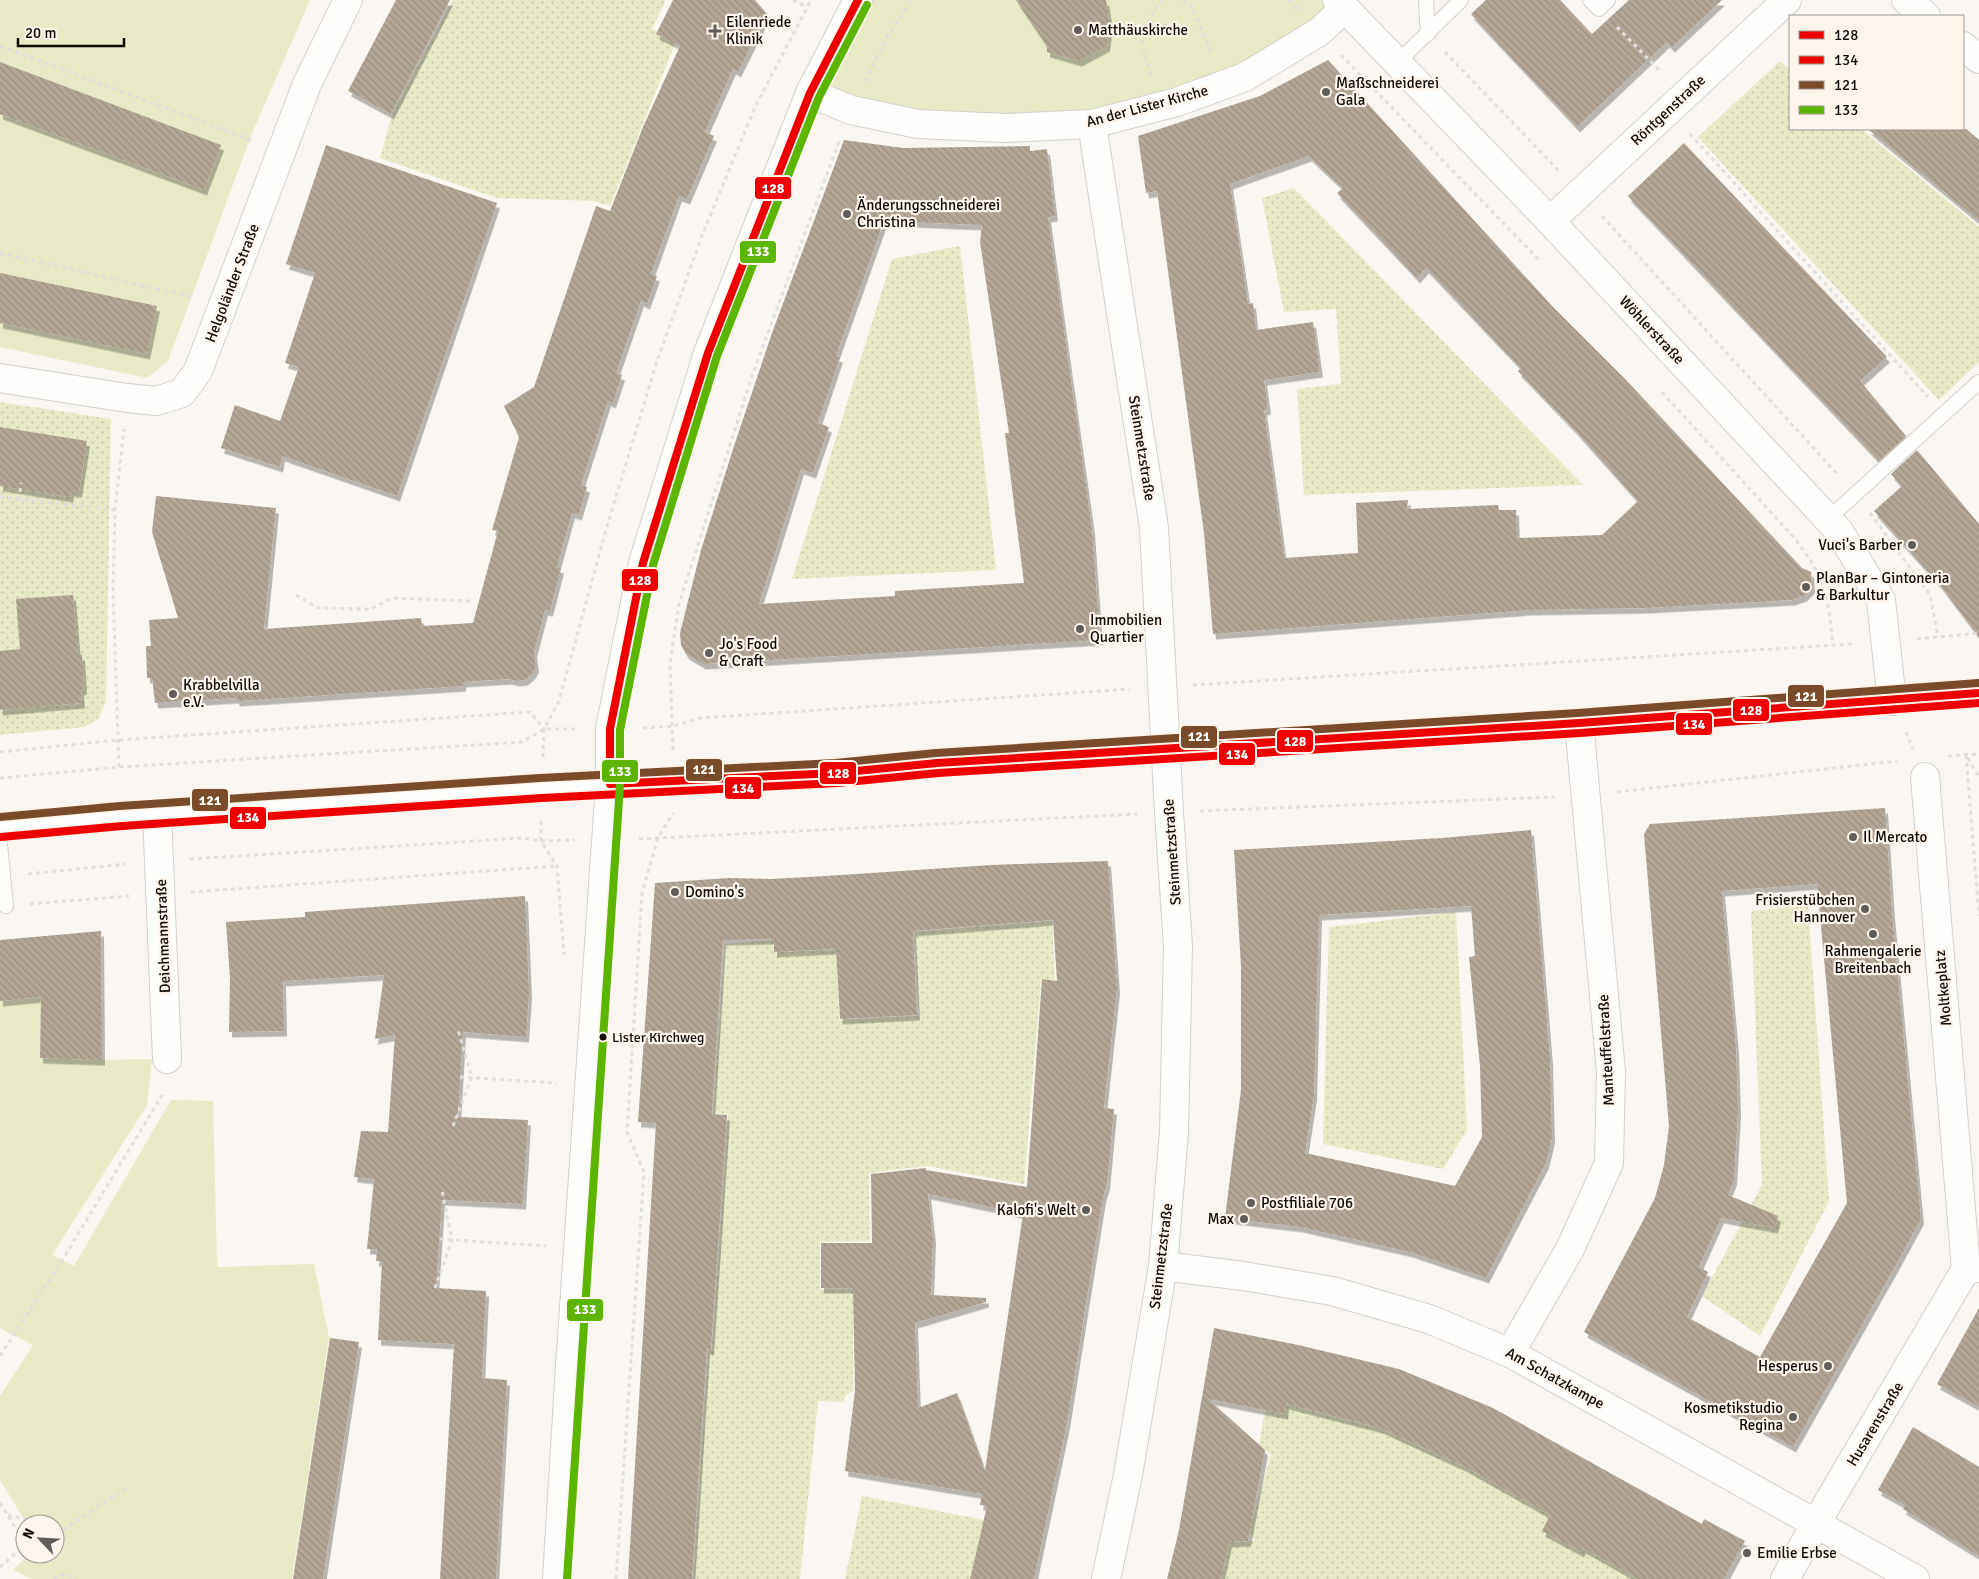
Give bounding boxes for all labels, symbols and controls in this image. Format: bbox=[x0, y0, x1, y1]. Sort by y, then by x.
place label: Eilenriede Klinik bbox=[726, 13, 791, 48]
scale bar bbox=[18, 15, 124, 47]
legend bbox=[1789, 15, 1964, 130]
place label: Matthäuskirche bbox=[1088, 21, 1188, 39]
text: 20 m bbox=[25, 24, 56, 42]
marker: Eilenriede Klinik bbox=[708, 24, 722, 38]
marker: Matthäuskirche bbox=[1072, 24, 1084, 36]
text: 128 bbox=[1834, 26, 1858, 44]
text: 134 bbox=[1834, 51, 1858, 69]
street label: Röntgenstraße bbox=[1627, 71, 1709, 149]
place label: Maßschneiderei Gala bbox=[1336, 74, 1439, 109]
text: 121 bbox=[1834, 76, 1858, 94]
street label: An der Lister Kirche bbox=[1084, 81, 1210, 131]
marker: Maßschneiderei Gala bbox=[1320, 86, 1332, 98]
text: 133 bbox=[1834, 101, 1858, 119]
line badge: 128 bbox=[754, 176, 792, 200]
text: 128 bbox=[762, 180, 785, 197]
place label: Änderungsschneiderei Christina bbox=[857, 196, 1000, 231]
marker: Änderungsschneiderei Christina bbox=[841, 208, 853, 220]
street label: Helgoländer Straße bbox=[201, 221, 263, 345]
line badge: 133 bbox=[739, 240, 777, 264]
text: 133 bbox=[747, 243, 769, 260]
street label: Wöhlerstraße bbox=[1616, 292, 1688, 368]
street label: Steinmetzstraße bbox=[1125, 394, 1159, 502]
place label: Vuci's Barber bbox=[1818, 536, 1902, 554]
marker: Vuci's Barber bbox=[1906, 539, 1918, 551]
line badge: 128 bbox=[621, 568, 659, 592]
place label: PlanBar – Gintoneria & Barkultur bbox=[1816, 569, 1949, 604]
text: 128 bbox=[629, 572, 652, 589]
marker: PlanBar – Gintoneria & Barkultur bbox=[1800, 581, 1812, 593]
place label: Immobilien Quartier bbox=[1090, 611, 1162, 646]
marker: Immobilien Quartier bbox=[1074, 623, 1086, 635]
place label: Jo's Food & Craft bbox=[719, 635, 777, 670]
marker: Jo's Food & Craft bbox=[703, 647, 715, 659]
place label: Krabbelvilla e.V. bbox=[183, 676, 260, 711]
line badge: 121 bbox=[1787, 684, 1825, 708]
marker: Krabbelvilla e.V. bbox=[167, 688, 179, 700]
text: 121 bbox=[1795, 688, 1818, 705]
line badge: 128 bbox=[1732, 698, 1770, 722]
text: 128 bbox=[1740, 702, 1763, 719]
line badge: 134 bbox=[1675, 712, 1713, 736]
text: 134 bbox=[1683, 716, 1706, 733]
line badge: 121 bbox=[1180, 725, 1218, 749]
text: 121 bbox=[1188, 728, 1211, 745]
line badge: 128 bbox=[1276, 729, 1314, 753]
text: 128 bbox=[1284, 733, 1307, 750]
line badge: 134 bbox=[1218, 742, 1256, 766]
text: 134 bbox=[1226, 746, 1249, 763]
line badge: 121 bbox=[685, 758, 723, 782]
line badge: 133 bbox=[601, 759, 639, 783]
text: 121 bbox=[693, 761, 716, 778]
line badge: 128 bbox=[819, 761, 857, 785]
text: 133 bbox=[609, 763, 631, 780]
text: 128 bbox=[827, 765, 850, 782]
line badge: 134 bbox=[724, 776, 762, 800]
text: 134 bbox=[732, 780, 755, 797]
line badge: 121 bbox=[191, 788, 229, 812]
text: 121 bbox=[199, 792, 222, 809]
street label: Steinmetzstraße bbox=[1159, 798, 1185, 906]
line badge: 134 bbox=[229, 806, 267, 830]
text: 134 bbox=[237, 809, 260, 826]
place label: Il Mercato bbox=[1863, 828, 1928, 846]
marker: Il Mercato bbox=[1847, 831, 1859, 843]
street label: Deichmannstraße bbox=[152, 879, 174, 993]
place label: Domino's bbox=[685, 883, 745, 901]
marker: Domino's bbox=[669, 886, 681, 898]
place label: Frisierstübchen Hannover bbox=[1755, 891, 1855, 926]
marker: Frisierstübchen Hannover bbox=[1859, 903, 1871, 915]
marker: Rahmengalerie Breitenbach bbox=[1867, 928, 1879, 940]
place label: Rahmengalerie Breitenbach bbox=[1825, 942, 1921, 977]
street label: Moltkeplatz bbox=[1931, 949, 1955, 1027]
street label: Manteuffelstraße bbox=[1594, 994, 1618, 1106]
place label: Lister Kirchweg bbox=[612, 1029, 704, 1046]
marker: Lister Kirchweg bbox=[598, 1032, 608, 1042]
place label: Postfiliale 706 bbox=[1261, 1194, 1353, 1212]
marker: Postfiliale 706 bbox=[1245, 1197, 1257, 1209]
place label: Kalofi's Welt bbox=[997, 1201, 1076, 1219]
street label: Steinmetzstraße bbox=[1146, 1202, 1176, 1310]
marker: Kalofi's Welt bbox=[1080, 1204, 1092, 1216]
place label: Max bbox=[1207, 1210, 1234, 1228]
marker: Max bbox=[1238, 1213, 1250, 1225]
line badge: 133 bbox=[566, 1298, 604, 1322]
text: 133 bbox=[574, 1301, 596, 1318]
street label: Am Schatzkampe bbox=[1502, 1343, 1608, 1413]
place label: Hesperus bbox=[1758, 1357, 1818, 1375]
marker: Hesperus bbox=[1822, 1360, 1834, 1372]
street label: Husarenstraße bbox=[1843, 1379, 1907, 1469]
place label: Kosmetikstudio Regina bbox=[1684, 1399, 1783, 1434]
marker: Kosmetikstudio Regina bbox=[1787, 1411, 1799, 1423]
north arrow bbox=[15, 1514, 65, 1564]
text: N bbox=[19, 1526, 38, 1542]
place label: Emilie Erbse bbox=[1757, 1544, 1837, 1562]
marker: Emilie Erbse bbox=[1741, 1547, 1753, 1559]

